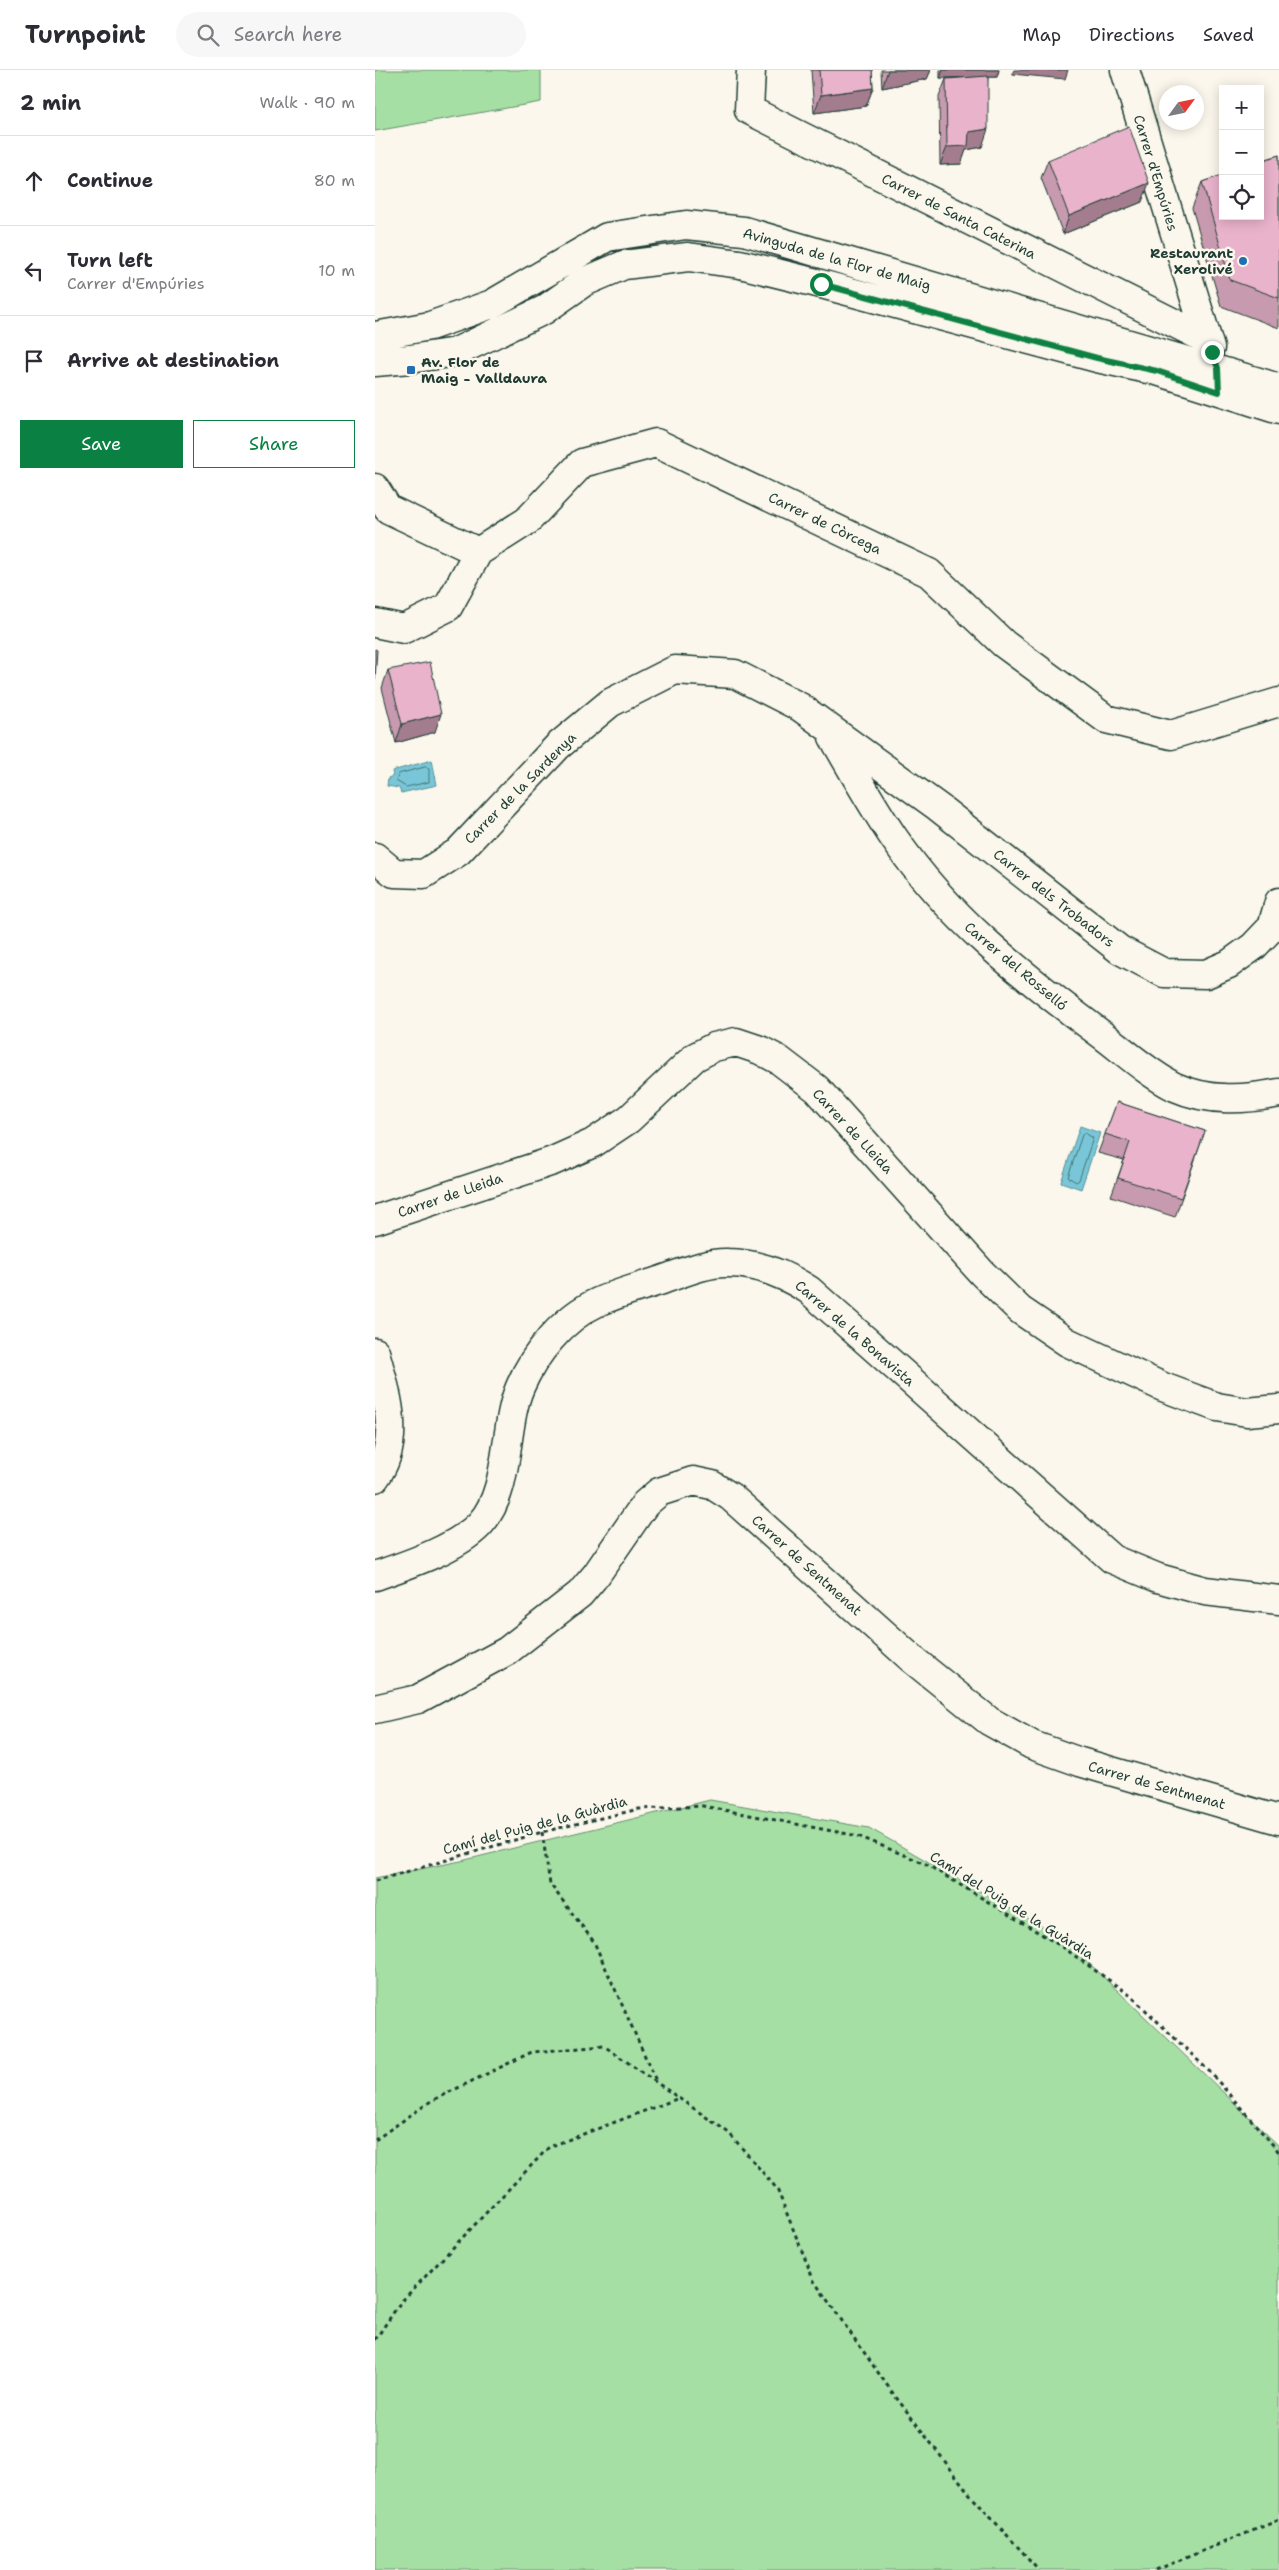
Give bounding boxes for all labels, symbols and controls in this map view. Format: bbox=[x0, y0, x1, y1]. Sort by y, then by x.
search box bbox=[176, 12, 526, 57]
text: Turnpoint bbox=[25, 19, 146, 51]
icon: search bbox=[194, 21, 222, 49]
text: Search here bbox=[234, 22, 342, 47]
text: Map bbox=[1023, 23, 1061, 47]
text: Directions bbox=[1089, 23, 1175, 47]
text: Saved bbox=[1203, 23, 1254, 47]
north arrow bbox=[1159, 85, 1204, 130]
map controls bbox=[1219, 85, 1264, 220]
button: + bbox=[1219, 85, 1264, 130]
text: 2 min bbox=[20, 89, 81, 117]
text: Walk · 90 m bbox=[260, 92, 355, 113]
street label: Carrer d'Empúries bbox=[1130, 113, 1182, 233]
button: − bbox=[1219, 130, 1264, 175]
icon: ahead bbox=[20, 167, 48, 195]
text: Continue bbox=[67, 168, 153, 193]
street label: Carrer de Santa Caterina bbox=[879, 169, 1039, 263]
text: 80 m bbox=[314, 170, 355, 191]
button: locate bbox=[1219, 175, 1264, 220]
street label: Avinguda de la Flor de Maig bbox=[741, 224, 933, 294]
place label: Restaurant Xerolivé bbox=[1150, 244, 1233, 278]
text: Turn left bbox=[67, 248, 153, 273]
marker: Restaurant Xerolivé bbox=[1237, 255, 1249, 267]
icon: left bbox=[20, 257, 48, 285]
text: 10 m bbox=[318, 260, 355, 281]
text: Carrer d'Empúries bbox=[67, 273, 205, 294]
route start bbox=[810, 273, 833, 296]
route end bbox=[1201, 341, 1224, 364]
icon: arrive bbox=[20, 347, 48, 375]
text: Arrive at destination bbox=[67, 348, 279, 373]
place label: Av. Flor de Maig - Valldaura bbox=[421, 353, 547, 387]
marker: Av. Flor de Maig - Valldaura bbox=[405, 364, 417, 376]
button: Save bbox=[20, 420, 183, 468]
button: Share bbox=[193, 420, 355, 468]
street label: Carrer de Còrcega bbox=[765, 488, 885, 558]
street label: Carrer de la Sardenya bbox=[460, 728, 580, 848]
street label: Carrer dels Trobadors bbox=[990, 845, 1118, 951]
street label: Carrer del Rosselló bbox=[961, 918, 1071, 1014]
street label: Carrer de Lleida bbox=[809, 1085, 897, 1178]
street label: Carrer de Lleida bbox=[395, 1169, 505, 1221]
street label: Carrer de la Bonavista bbox=[791, 1276, 919, 1390]
street label: Carrer de Sentmenat bbox=[748, 1511, 866, 1619]
street label: Carrer de Sentmenat bbox=[1086, 1757, 1228, 1813]
street label: Camí del Puig de la Guàrdia bbox=[441, 1792, 629, 1858]
street label: Camí del Puig de la Guàrdia bbox=[927, 1847, 1098, 1963]

